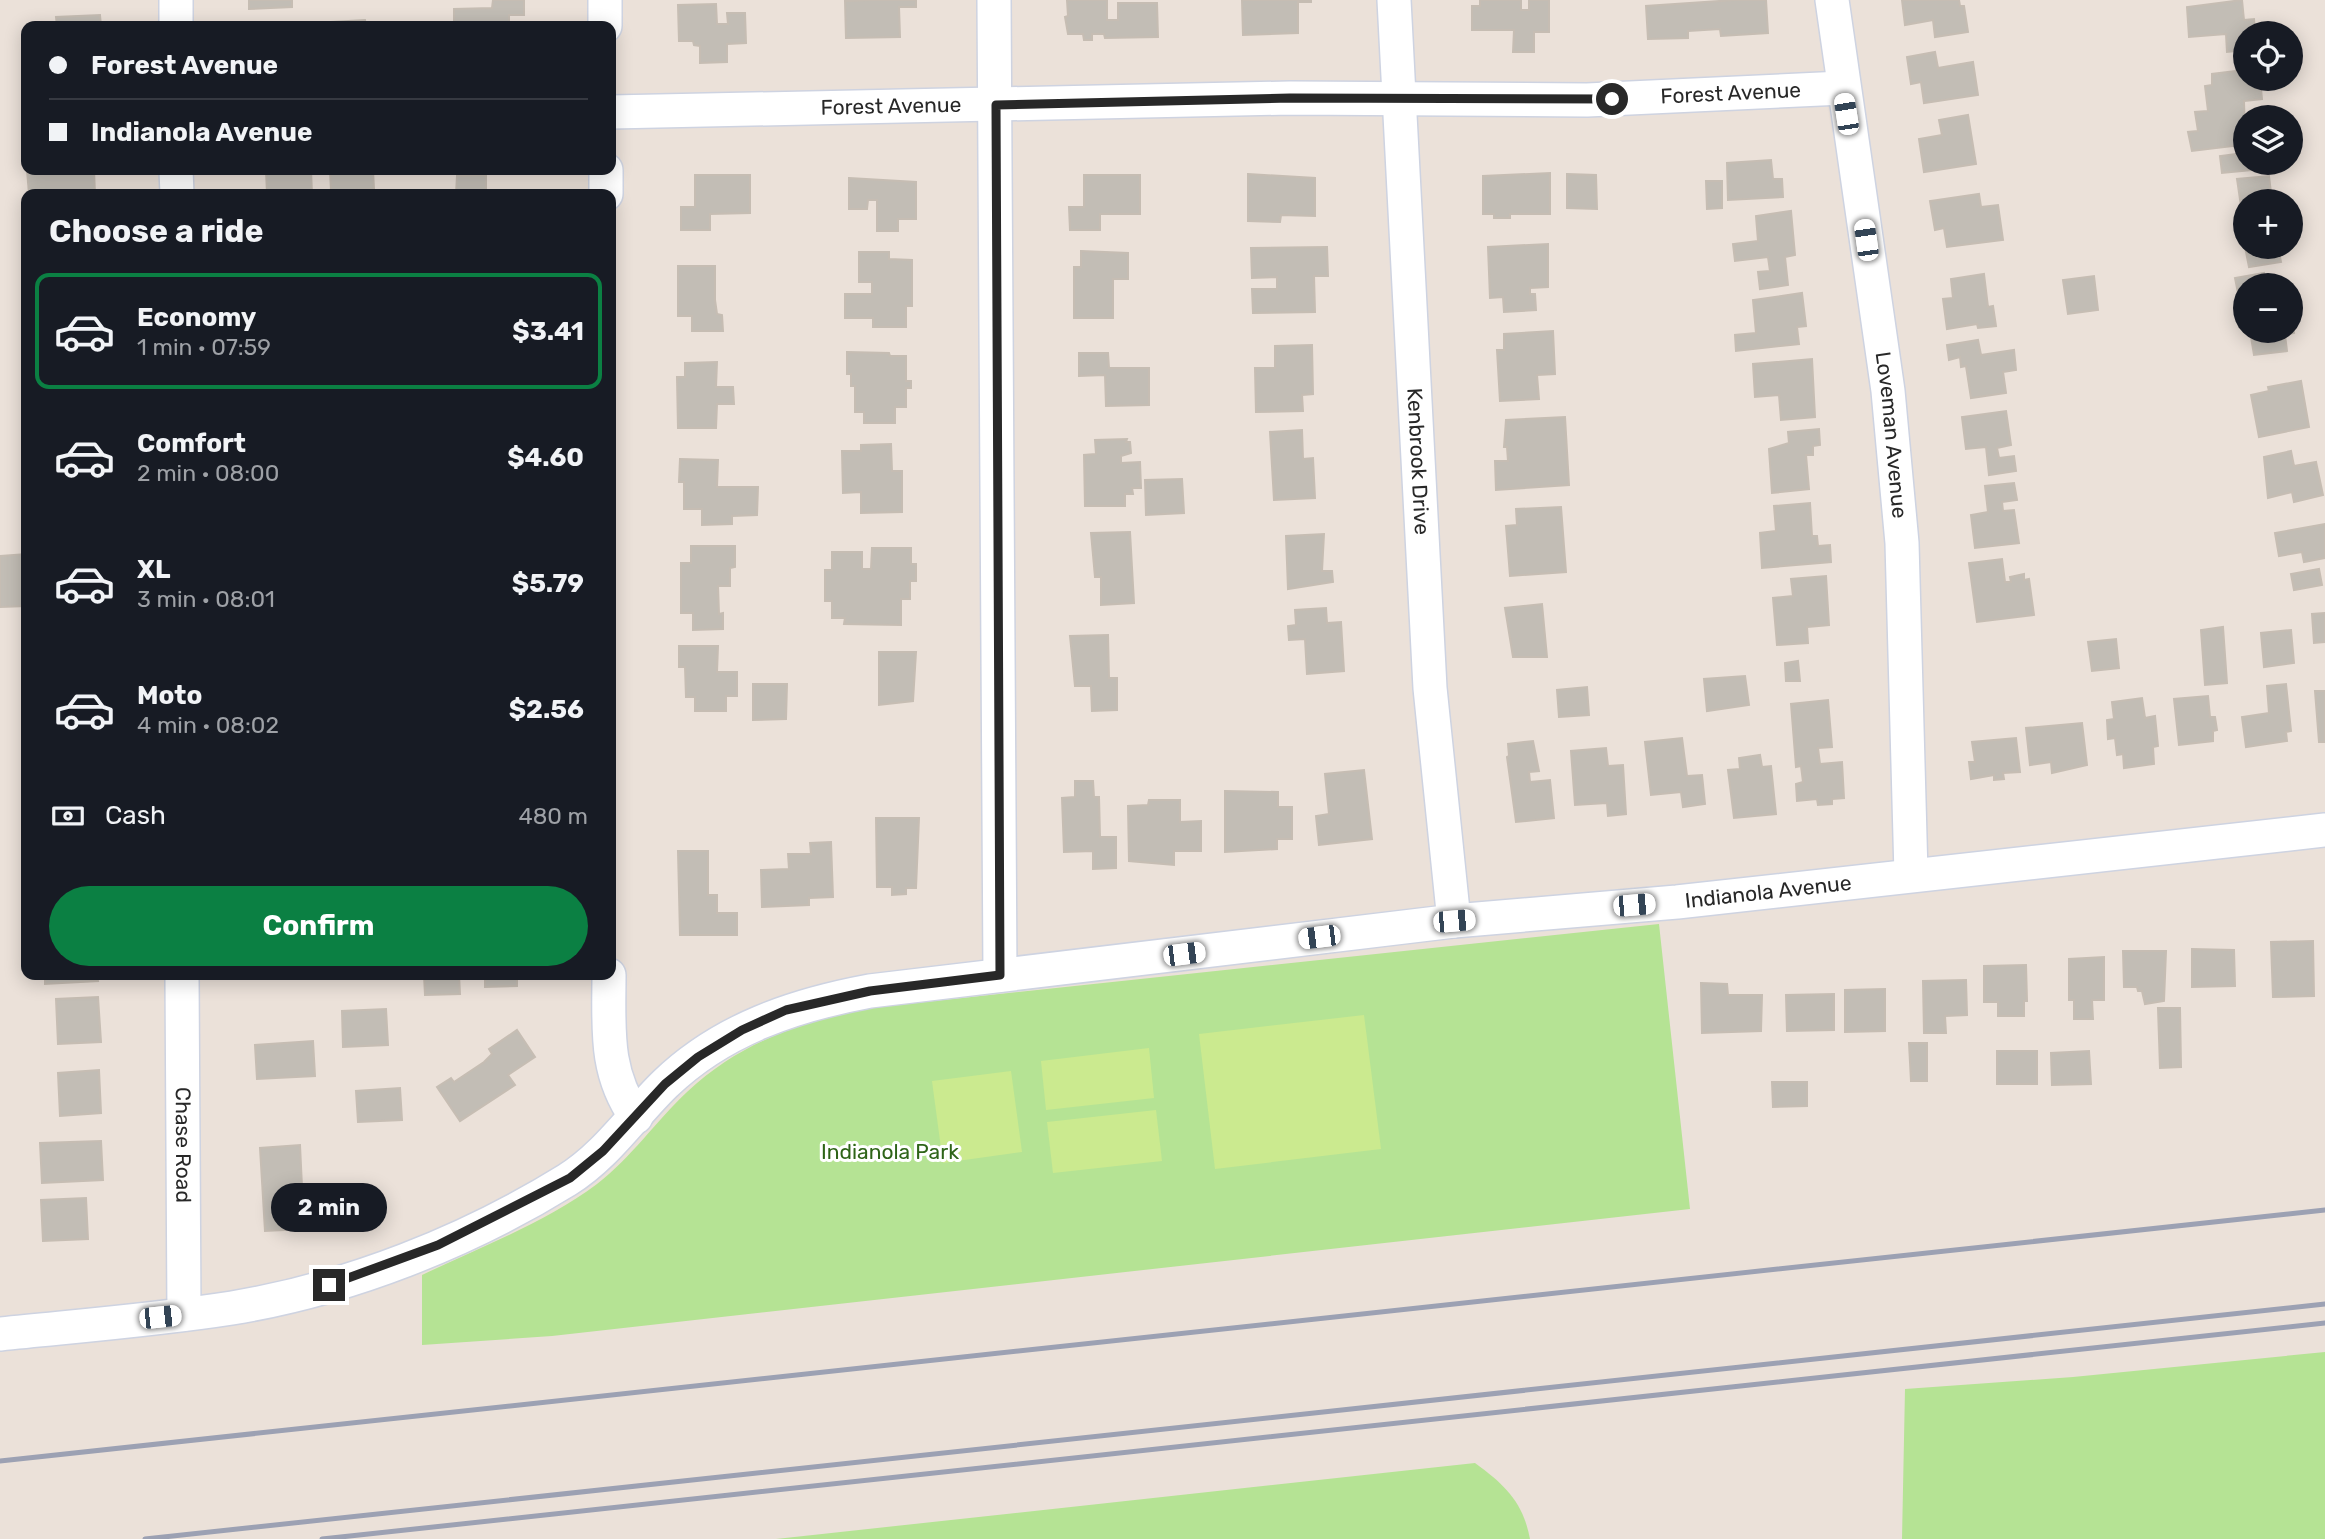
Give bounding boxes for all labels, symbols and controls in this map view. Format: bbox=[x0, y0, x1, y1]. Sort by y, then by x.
map controls bbox=[2233, 21, 2303, 343]
button: locate bbox=[2233, 21, 2303, 91]
text: Forest Avenue bbox=[91, 50, 278, 81]
street label: Forest Avenue bbox=[1660, 77, 1802, 109]
route start bbox=[1596, 83, 1628, 115]
street label: Forest Avenue bbox=[820, 92, 962, 120]
car bbox=[1833, 92, 1860, 136]
button: layers bbox=[2233, 105, 2303, 175]
text: Indianola Avenue bbox=[91, 117, 312, 148]
button: + bbox=[2233, 189, 2303, 259]
text: Choose a ride bbox=[49, 212, 263, 250]
car bbox=[1853, 218, 1880, 262]
button: − bbox=[2233, 273, 2303, 343]
icon: car bbox=[53, 300, 116, 363]
text: Economy bbox=[137, 302, 256, 333]
text: $3.41 bbox=[512, 316, 584, 347]
text: 1 min · 07:59 bbox=[137, 333, 271, 361]
street label: Loveman Avenue bbox=[1870, 350, 1913, 519]
street label: Kenbrook Drive bbox=[1402, 387, 1435, 536]
icon: car bbox=[53, 426, 116, 489]
text: Comfort bbox=[137, 428, 246, 459]
text: $4.60 bbox=[507, 442, 584, 473]
text: 2 min · 08:00 bbox=[137, 459, 279, 487]
icon: car bbox=[53, 552, 116, 615]
text: XL bbox=[137, 554, 170, 585]
text: $5.79 bbox=[512, 568, 584, 599]
text: 3 min · 08:01 bbox=[137, 585, 275, 613]
icon: car bbox=[53, 678, 116, 741]
text: Moto bbox=[137, 680, 202, 711]
text: $2.56 bbox=[509, 694, 584, 725]
text: 4 min · 08:02 bbox=[137, 711, 279, 739]
icon: cash bbox=[49, 797, 87, 835]
text: Cash bbox=[105, 800, 166, 831]
text: 480 m bbox=[518, 802, 588, 830]
street label: Indianola Avenue bbox=[1684, 870, 1853, 913]
button: Confirm bbox=[49, 886, 588, 966]
car bbox=[1613, 893, 1656, 917]
car bbox=[1433, 909, 1476, 933]
car bbox=[1297, 924, 1342, 950]
car bbox=[1162, 941, 1207, 967]
street label: Chase Road bbox=[171, 1087, 196, 1203]
park label: Indianola Park bbox=[821, 1139, 959, 1164]
callout: 2 min bbox=[271, 1184, 387, 1232]
text: 2 min bbox=[298, 1193, 360, 1221]
route end bbox=[313, 1269, 345, 1301]
car bbox=[139, 1304, 182, 1330]

